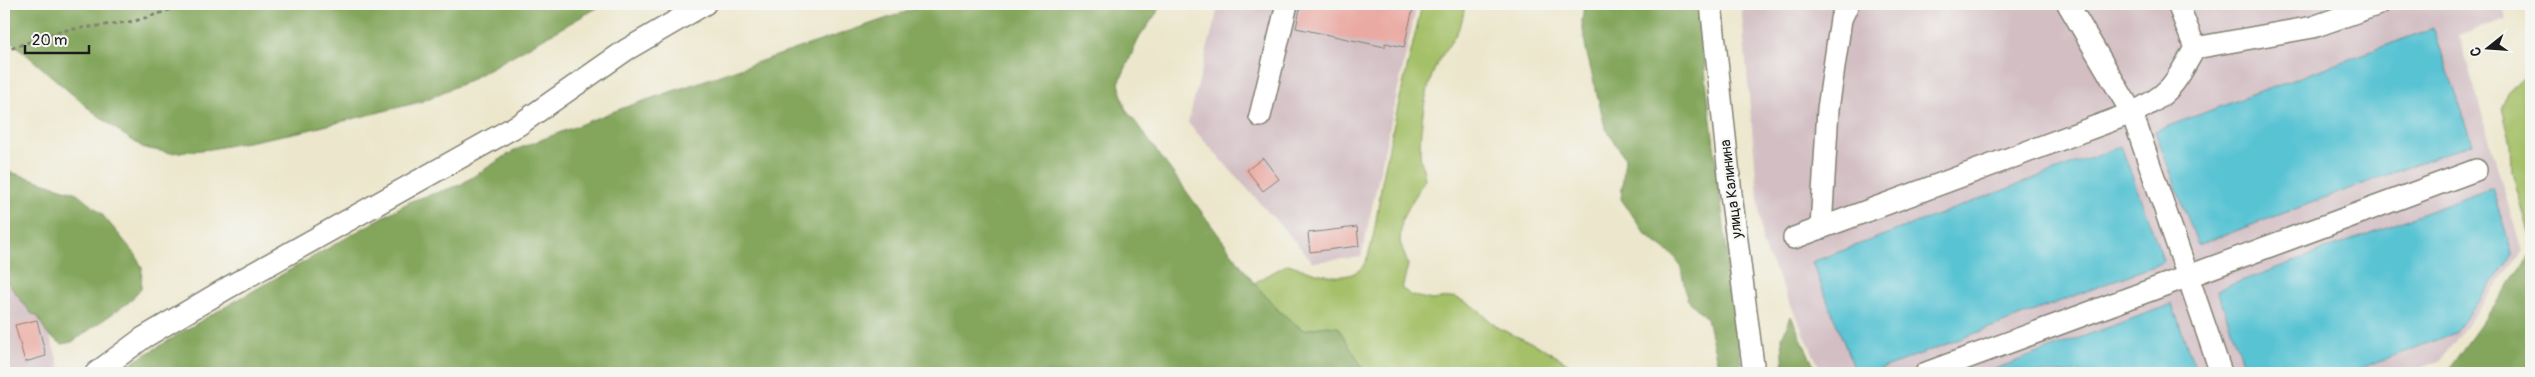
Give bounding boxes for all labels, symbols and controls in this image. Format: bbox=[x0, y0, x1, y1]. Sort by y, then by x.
scale bar bbox=[25, 22, 89, 54]
north arrow bbox=[2462, 22, 2512, 72]
text: 20 m bbox=[32, 31, 67, 50]
text: С bbox=[2467, 45, 2485, 58]
street label: улица Калинина bbox=[1716, 138, 1747, 240]

